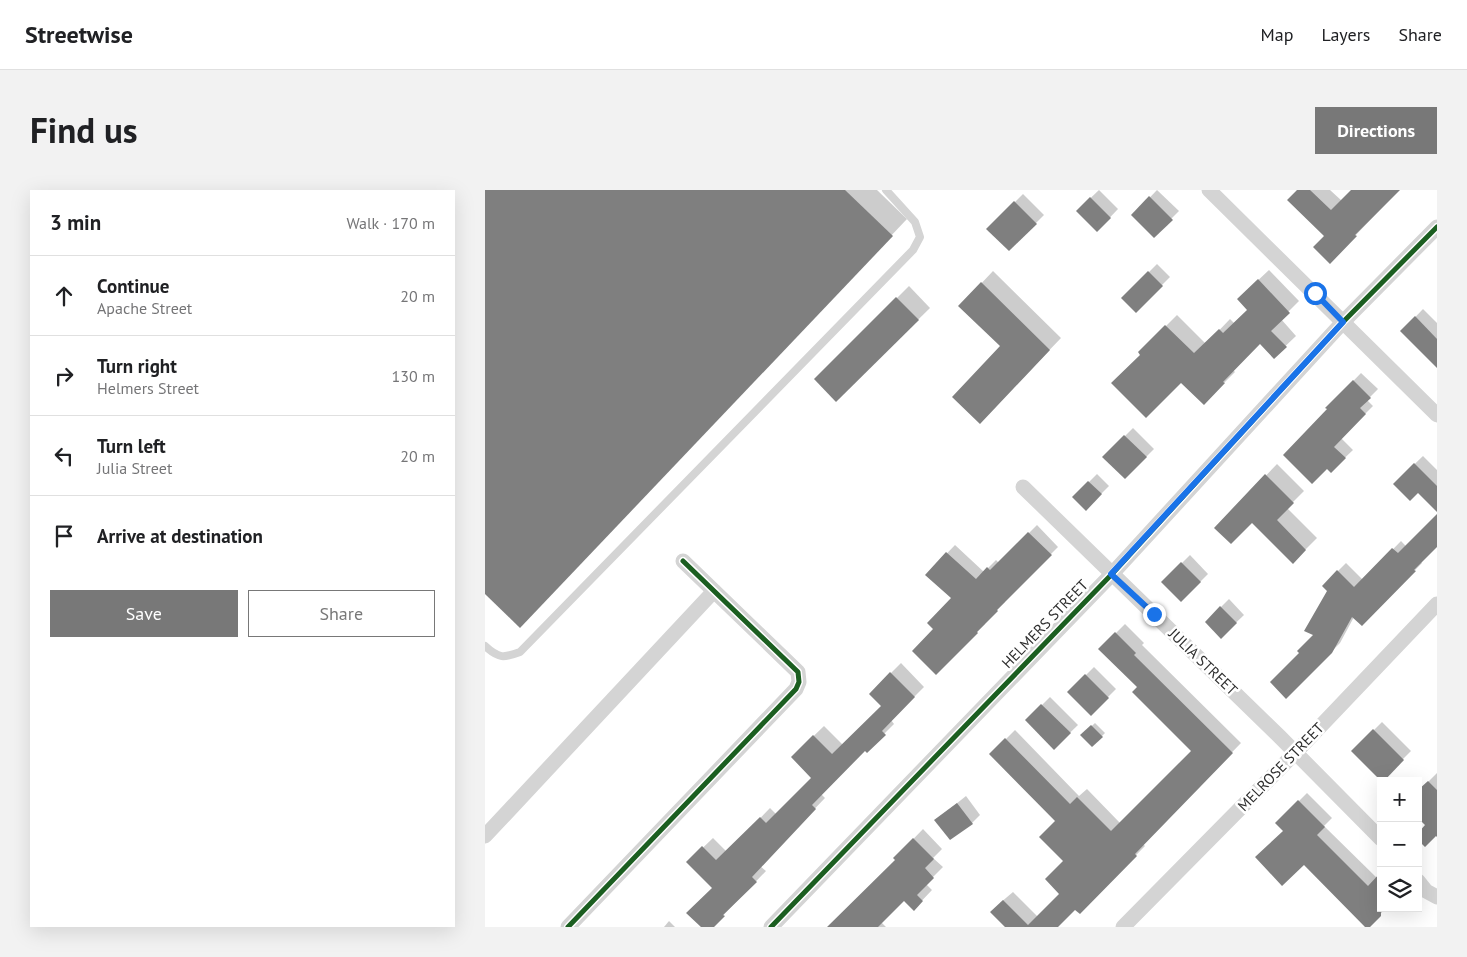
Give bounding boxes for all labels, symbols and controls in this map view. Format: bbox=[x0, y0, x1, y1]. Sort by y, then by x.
text: Streetwise bbox=[25, 19, 133, 50]
text: Map bbox=[1261, 23, 1293, 46]
text: Layers bbox=[1321, 23, 1370, 46]
text: Share bbox=[1398, 23, 1442, 46]
text: Find us bbox=[30, 107, 138, 153]
button: Directions bbox=[1315, 107, 1437, 154]
text: 3 min bbox=[50, 209, 101, 236]
text: Walk · 170 m bbox=[346, 213, 435, 233]
text: Continue bbox=[97, 274, 169, 298]
icon: ahead bbox=[50, 282, 78, 310]
route start bbox=[1304, 282, 1327, 305]
text: 20 m bbox=[400, 286, 435, 306]
text: Apache Street bbox=[97, 298, 192, 318]
text: Turn right bbox=[97, 354, 177, 378]
icon: right bbox=[50, 362, 78, 390]
text: 130 m bbox=[392, 366, 435, 386]
text: Helmers Street bbox=[97, 378, 199, 398]
text: Turn left bbox=[97, 434, 166, 458]
icon: left bbox=[50, 442, 78, 470]
text: 20 m bbox=[400, 446, 435, 466]
text: Julia Street bbox=[97, 458, 172, 478]
icon: arrive bbox=[50, 522, 78, 550]
text: Arrive at destination bbox=[97, 524, 263, 548]
street label: HELMERS STREET bbox=[997, 575, 1092, 672]
button: Save bbox=[50, 590, 238, 637]
button: Share bbox=[248, 590, 435, 637]
route end bbox=[1143, 603, 1166, 626]
street label: JULIA STREET bbox=[1164, 624, 1242, 700]
street label: MELROSE STREET bbox=[1234, 718, 1328, 815]
map controls bbox=[1377, 777, 1422, 912]
button: + bbox=[1377, 777, 1422, 822]
button: − bbox=[1377, 822, 1422, 867]
button: layers bbox=[1377, 867, 1422, 912]

